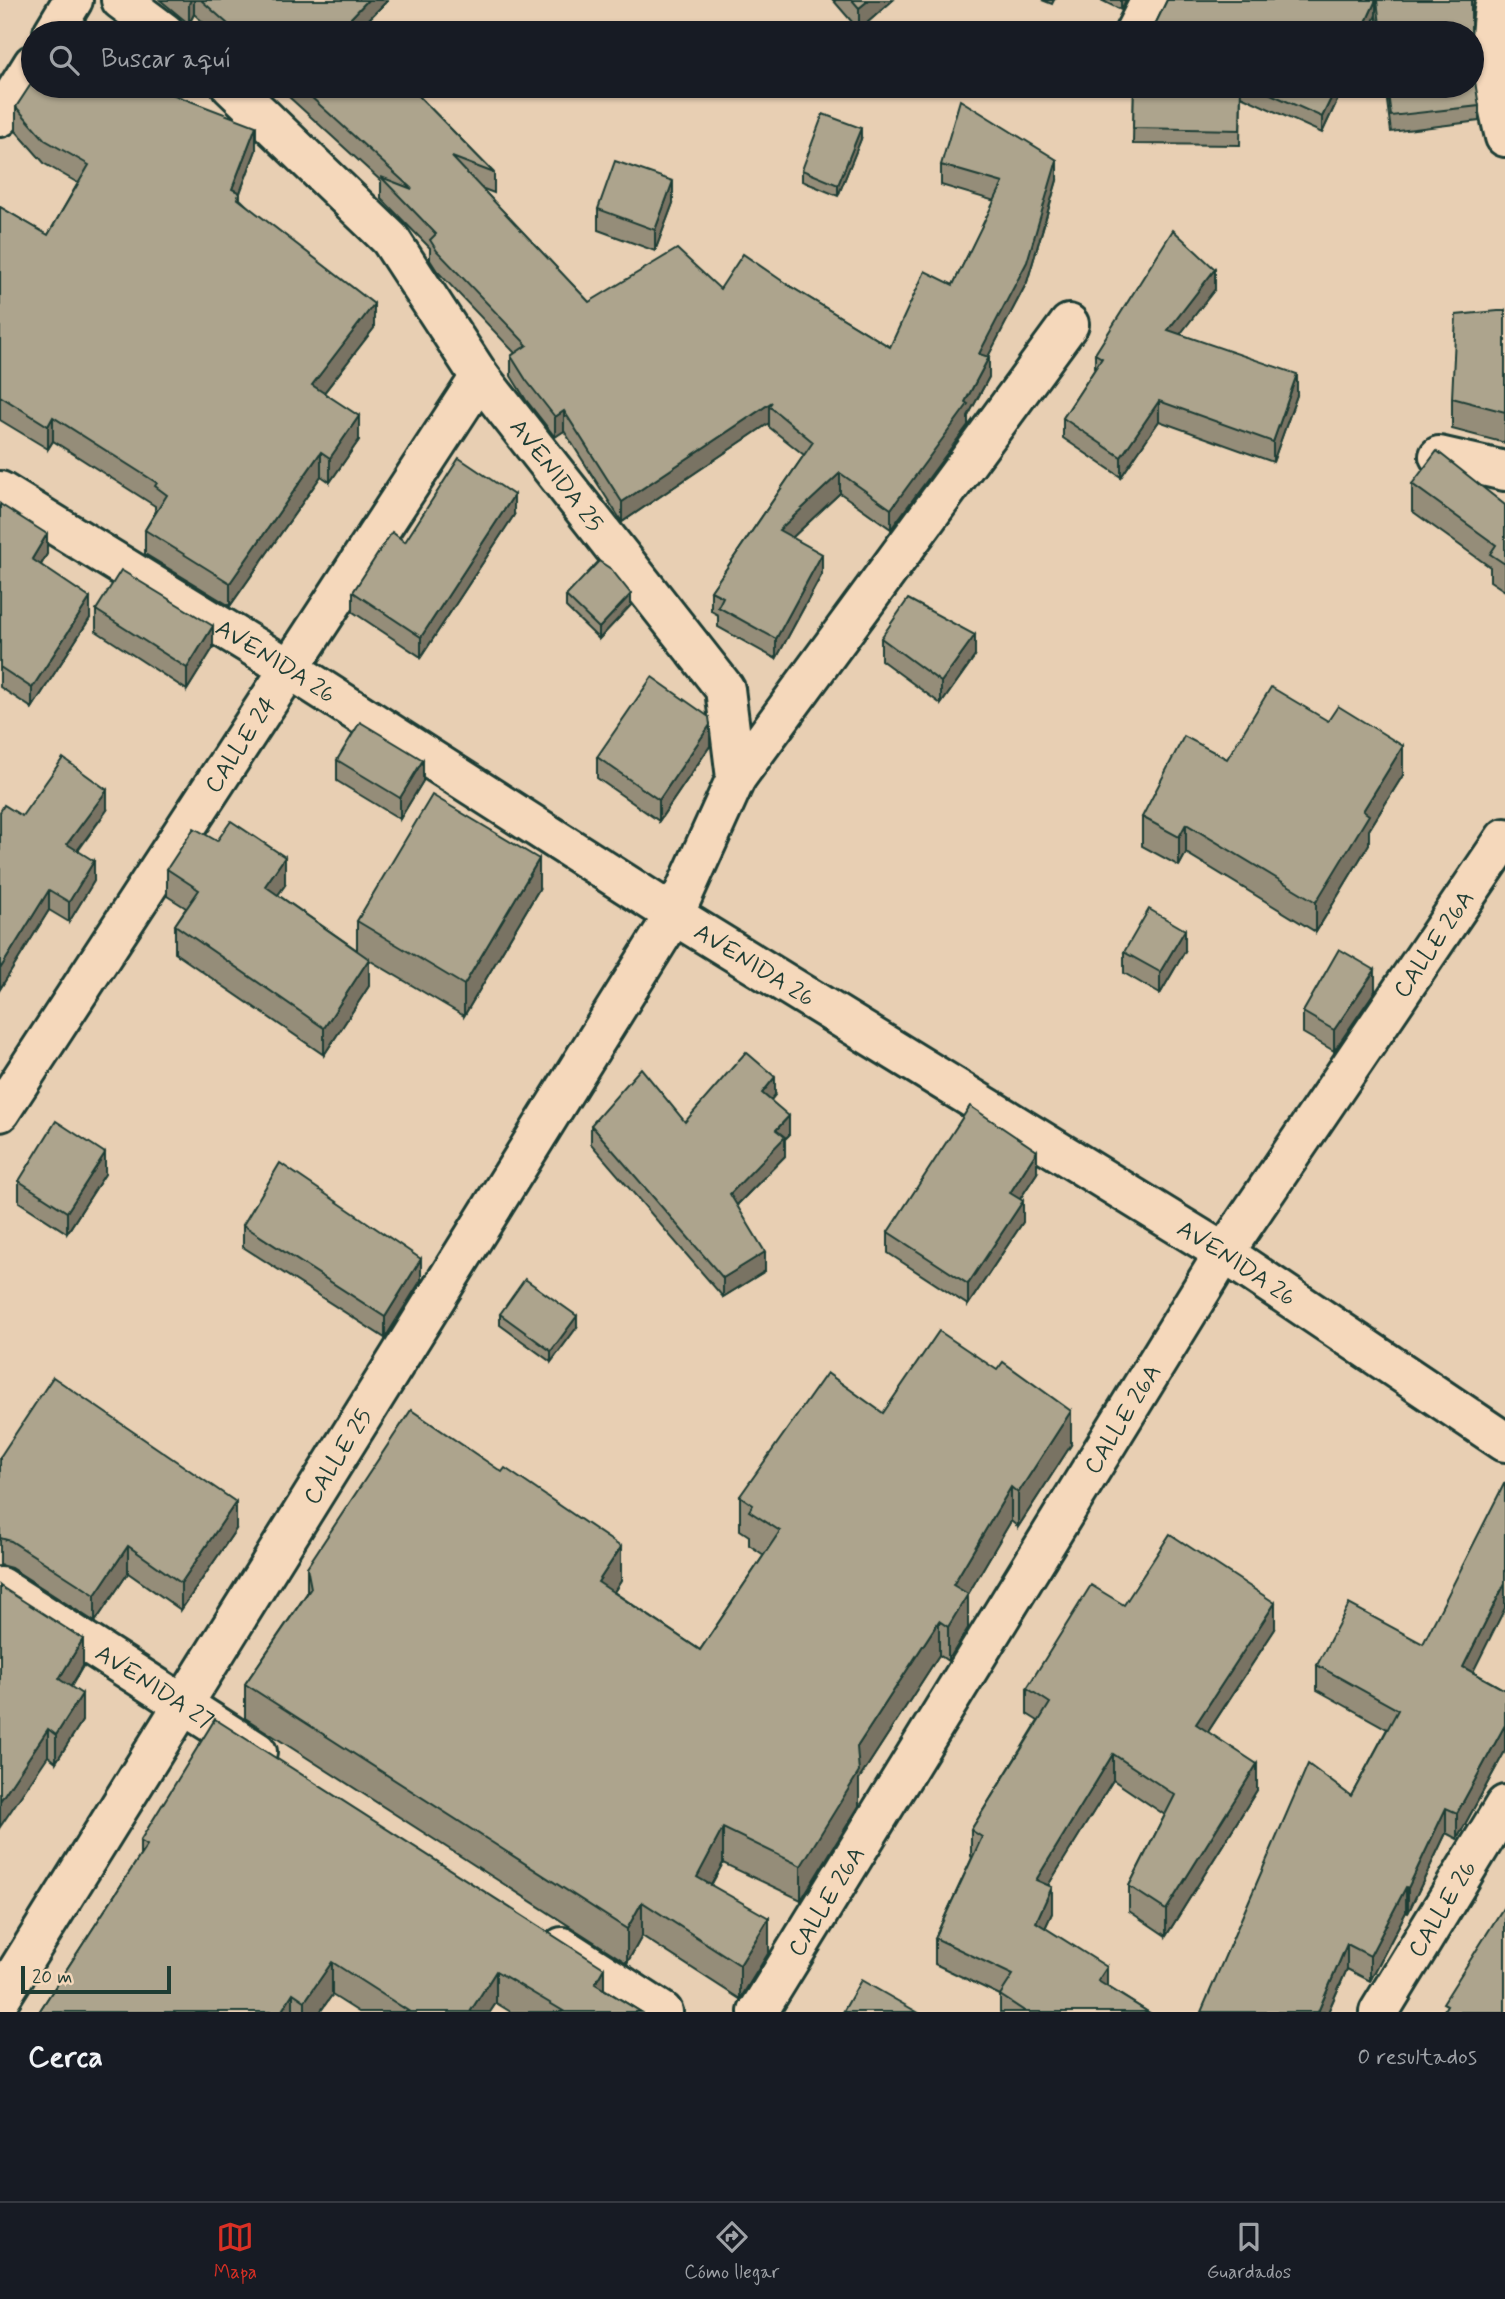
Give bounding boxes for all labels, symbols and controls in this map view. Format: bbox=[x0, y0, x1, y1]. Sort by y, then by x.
search box bbox=[21, 21, 1484, 98]
icon: search bbox=[45, 41, 83, 79]
text: Buscar aquí bbox=[101, 43, 232, 77]
street label: AVENIDA 25 bbox=[502, 413, 610, 539]
street label: AVENIDA 26 bbox=[209, 613, 341, 711]
street label: CALLE 24 bbox=[198, 691, 284, 800]
street label: CALLE 26A bbox=[1387, 885, 1482, 1005]
street label: AVENIDA 26 bbox=[688, 917, 820, 1015]
street label: AVENIDA 26 bbox=[1171, 1214, 1302, 1314]
street label: CALLE 26A bbox=[1078, 1359, 1169, 1481]
street label: CALLE 25 bbox=[297, 1403, 380, 1511]
street label: AVENIDA 27 bbox=[89, 1638, 219, 1737]
street label: CALLE 26A bbox=[782, 1841, 873, 1963]
street label: CALLE 26 bbox=[1402, 1855, 1485, 1964]
scale bar bbox=[21, 1963, 172, 1995]
text: 20 m bbox=[32, 1965, 72, 1990]
text: Cerca bbox=[28, 2038, 103, 2077]
text: 0 resultados bbox=[1357, 2043, 1477, 2073]
tab: Mapa bbox=[214, 2218, 257, 2285]
tab: Cómo llegar bbox=[684, 2218, 779, 2285]
tab: Guardados bbox=[1207, 2218, 1291, 2285]

